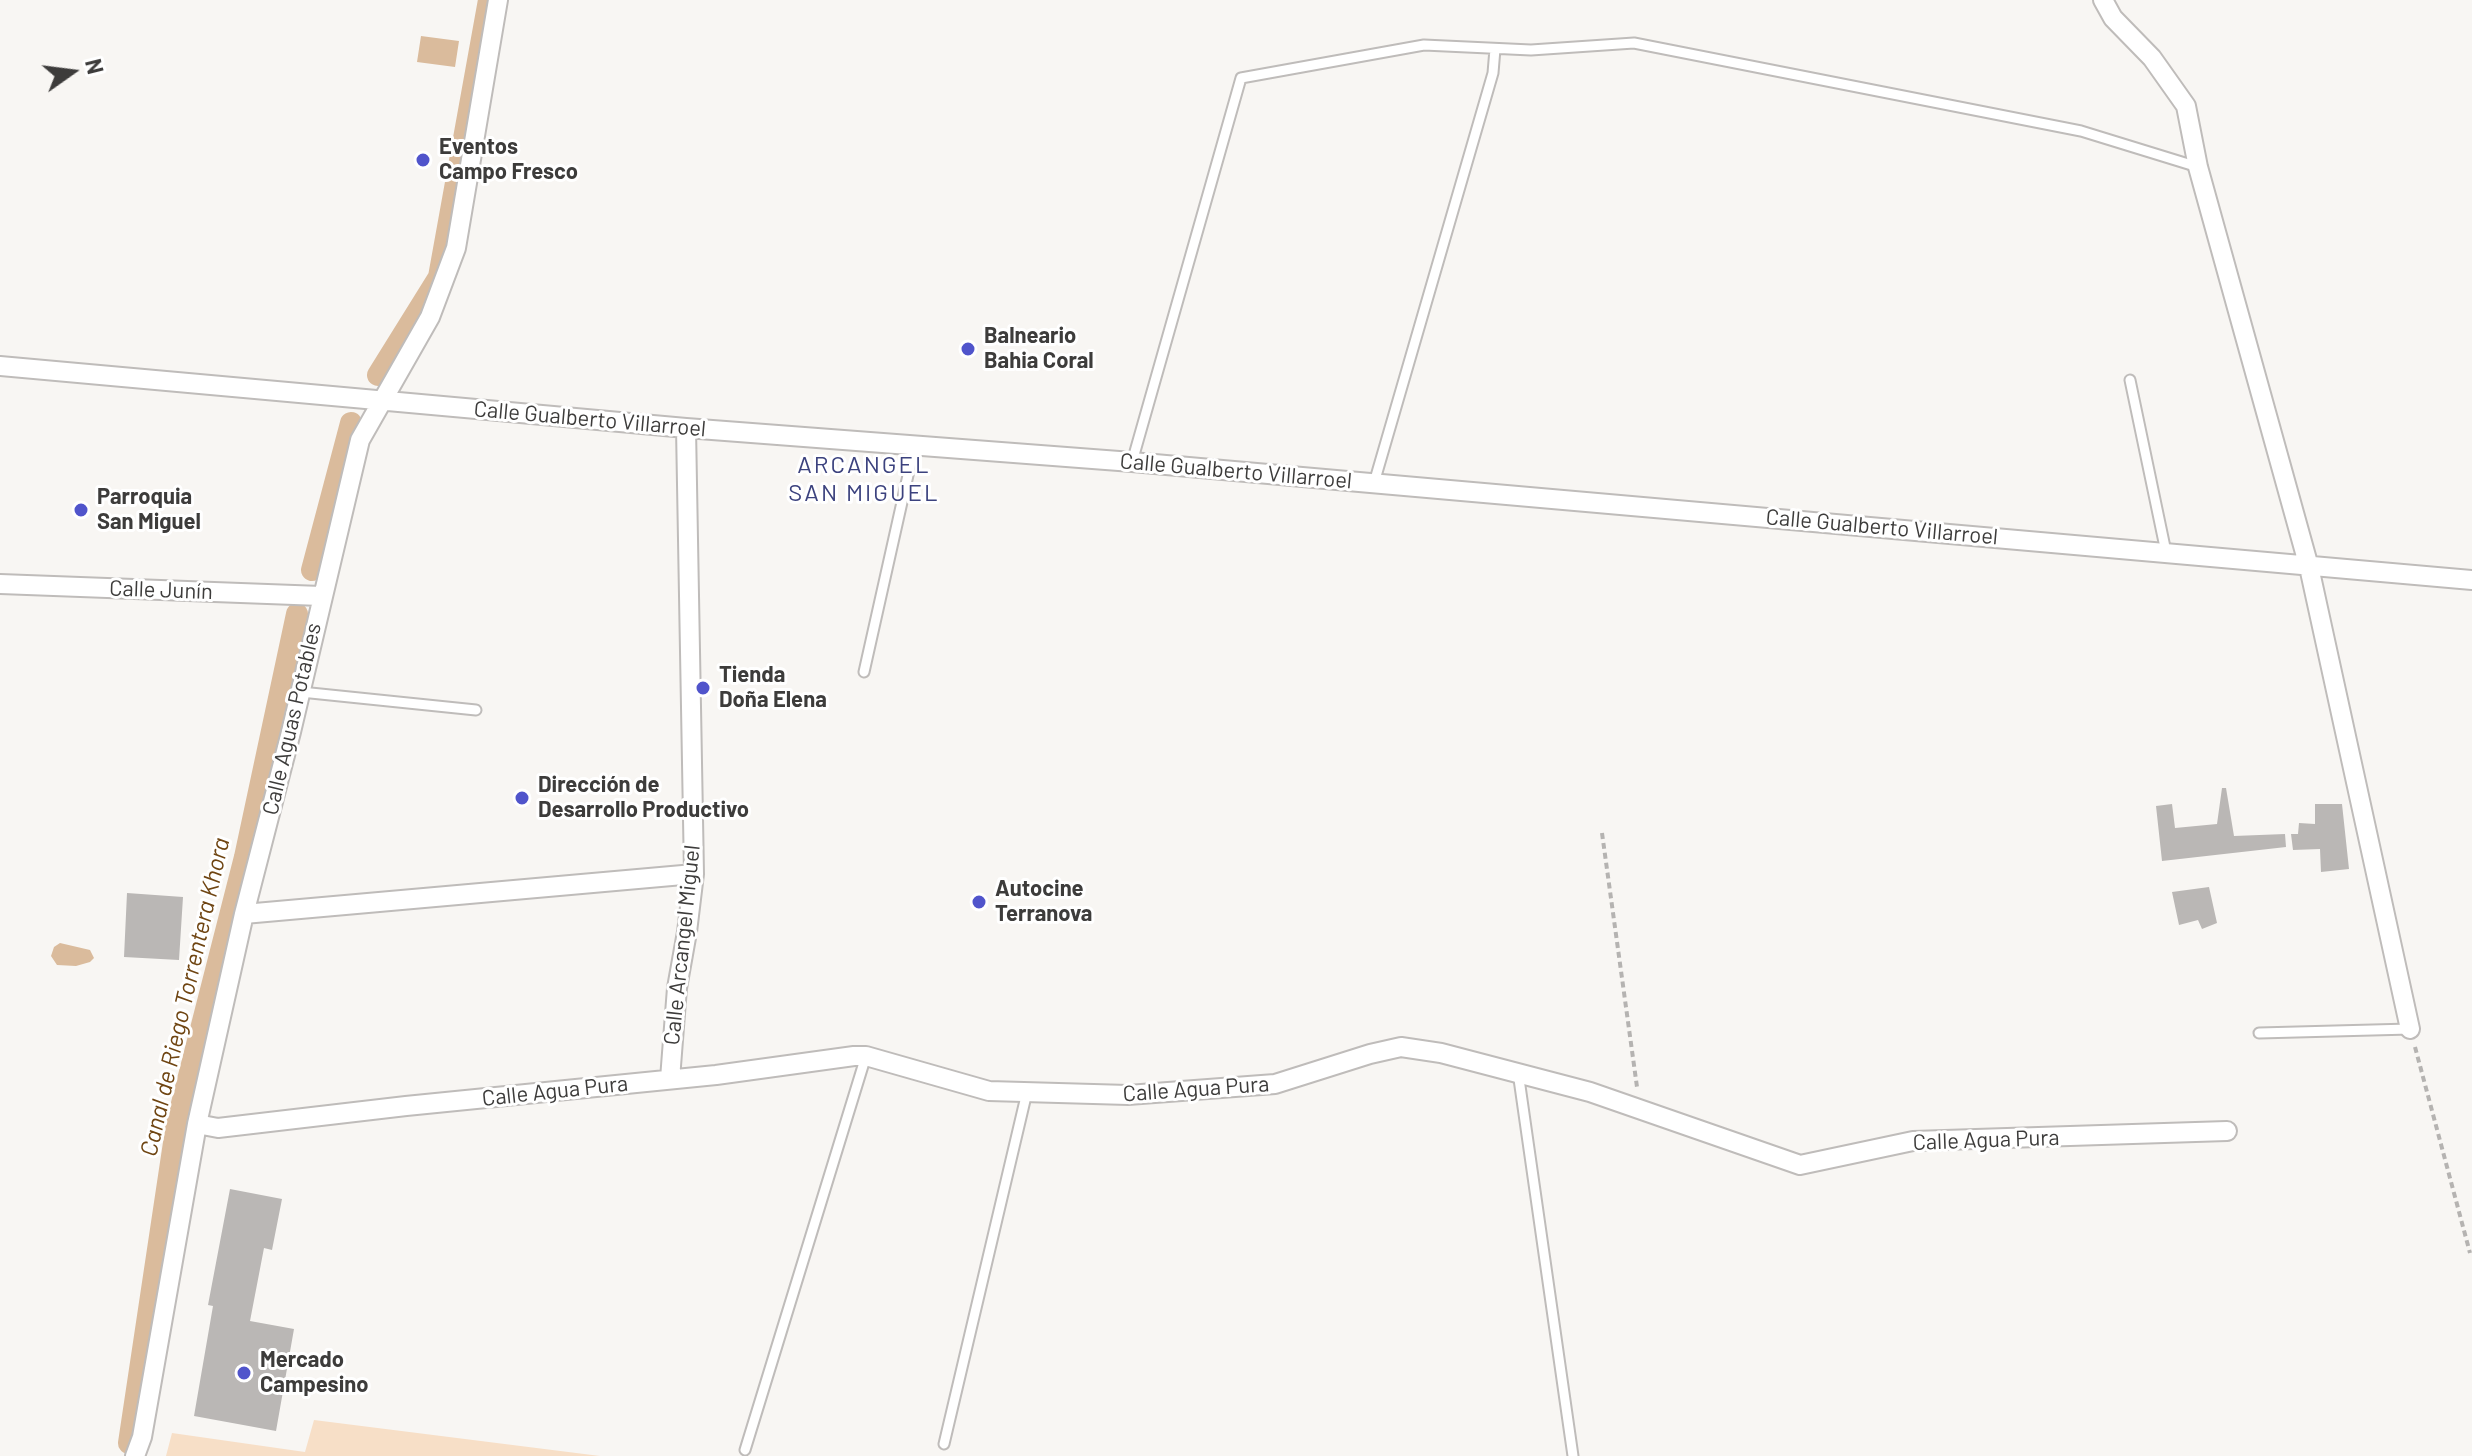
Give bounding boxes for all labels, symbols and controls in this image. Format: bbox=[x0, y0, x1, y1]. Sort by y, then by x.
north arrow bbox=[32, 32, 112, 112]
text: N bbox=[81, 56, 110, 76]
place label: Eventos Campo Fresco bbox=[439, 134, 578, 186]
marker: Eventos Campo Fresco bbox=[414, 151, 432, 169]
place label: Balneario Bahia Coral bbox=[984, 323, 1094, 374]
marker: Balneario Bahia Coral bbox=[959, 340, 977, 358]
street label: Calle Gualberto Villarroel bbox=[473, 396, 707, 442]
street label: Calle Gualberto Villarroel bbox=[1119, 448, 1353, 494]
district label: ARCANGEL SAN MIGUEL bbox=[788, 451, 940, 507]
place label: Parroquia San Miguel bbox=[97, 484, 201, 536]
marker: Parroquia San Miguel bbox=[72, 501, 90, 519]
street label: Calle Gualberto Villarroel bbox=[1765, 504, 1999, 550]
street label: Calle Junín bbox=[109, 575, 213, 605]
street label: Calle Aguas Potables bbox=[257, 620, 327, 818]
place label: Tienda Doña Elena bbox=[719, 662, 827, 714]
marker: Tienda Doña Elena bbox=[694, 679, 712, 697]
place label: Dirección de Desarrollo Productivo bbox=[538, 772, 749, 824]
marker: Dirección de Desarrollo Productivo bbox=[513, 789, 531, 807]
water label: Canal de Riego Torrentera Khora bbox=[134, 835, 236, 1159]
street label: Calle Arcangel Miguel bbox=[658, 844, 706, 1046]
place label: Autocine Terranova bbox=[995, 876, 1092, 928]
marker: Autocine Terranova bbox=[970, 893, 988, 911]
street label: Calle Agua Pura bbox=[481, 1070, 629, 1112]
street label: Calle Agua Pura bbox=[1122, 1071, 1270, 1107]
street label: Calle Agua Pura bbox=[1912, 1124, 2060, 1156]
place label: Mercado Campesino bbox=[260, 1347, 368, 1398]
marker: Mercado Campesino bbox=[235, 1364, 253, 1382]

